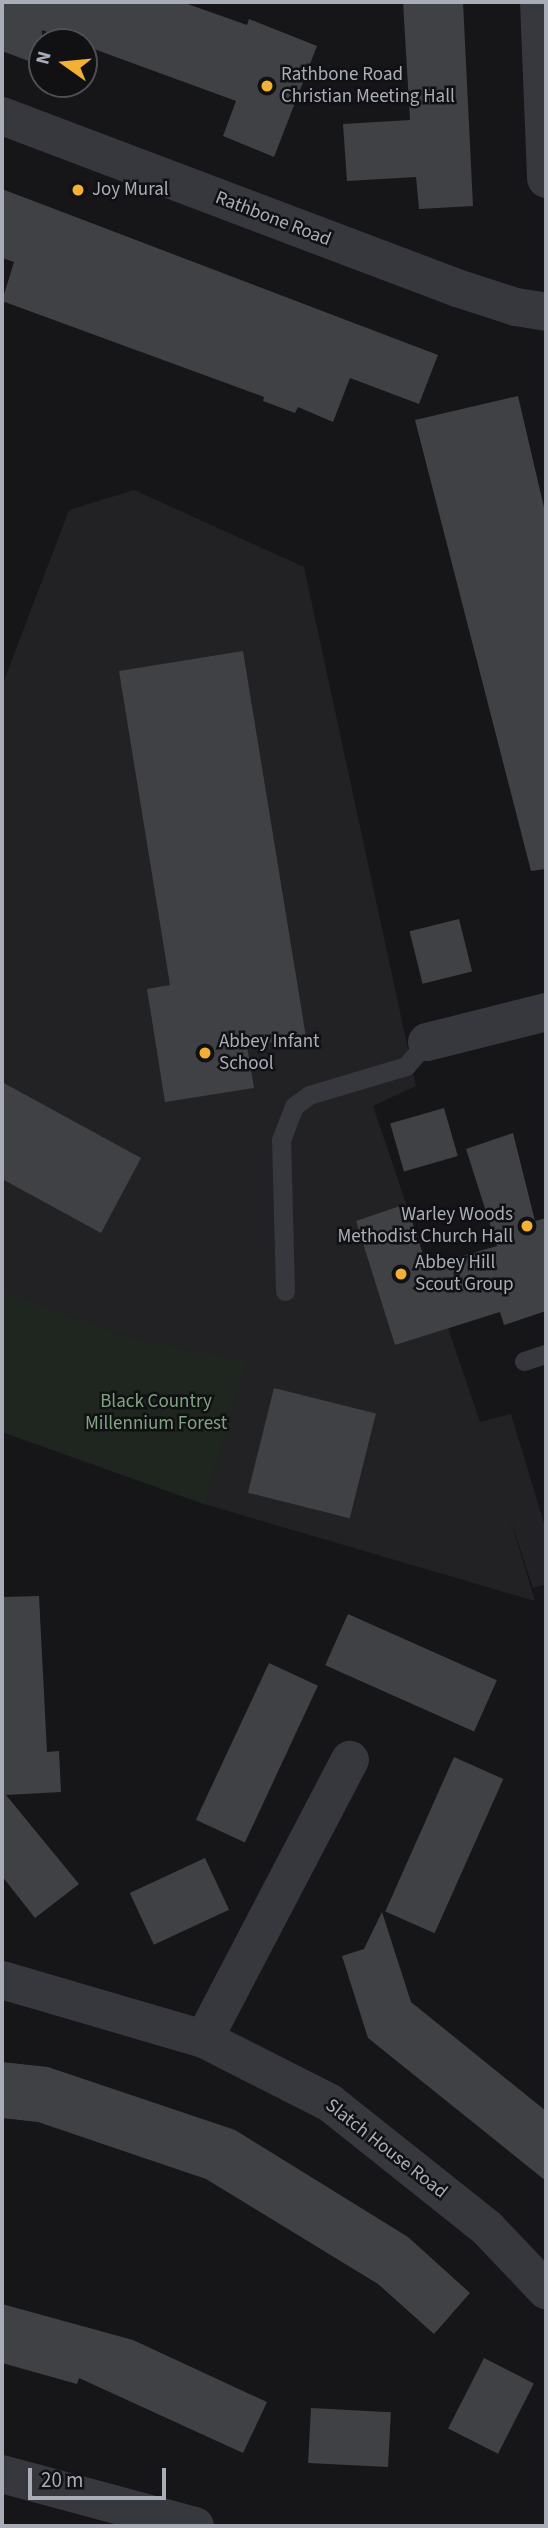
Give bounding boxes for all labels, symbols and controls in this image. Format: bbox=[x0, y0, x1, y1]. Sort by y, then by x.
north arrow bbox=[28, 28, 98, 98]
text: N bbox=[29, 48, 59, 68]
place label: Rathbone Road Christian Meeting Hall bbox=[281, 64, 455, 108]
marker: Rathbone Road Christian Meeting Hall bbox=[259, 78, 275, 94]
place label: Joy Mural bbox=[92, 179, 169, 201]
marker: Joy Mural bbox=[70, 182, 86, 198]
street label: Rathbone Road bbox=[212, 186, 334, 252]
place label: Abbey Infant School bbox=[219, 1031, 319, 1075]
marker: Abbey Infant School bbox=[197, 1045, 213, 1061]
place label: Warley Woods Methodist Church Hall bbox=[337, 1204, 513, 1248]
marker: Warley Woods Methodist Church Hall bbox=[519, 1218, 535, 1234]
place label: Abbey Hill Scout Group bbox=[415, 1252, 514, 1296]
marker: Abbey Hill Scout Group bbox=[393, 1266, 409, 1282]
park label: Black Country Millennium Forest bbox=[85, 1391, 227, 1435]
street label: Slatch House Road bbox=[321, 2094, 451, 2204]
scale bar bbox=[32, 2454, 170, 2498]
text: 20 m bbox=[41, 2465, 83, 2495]

